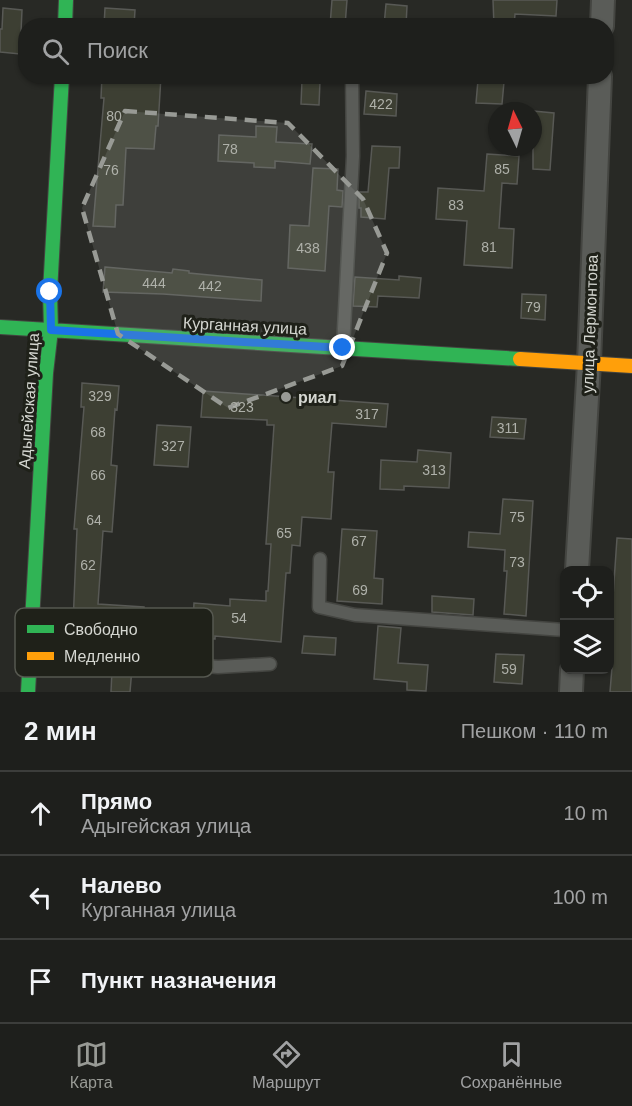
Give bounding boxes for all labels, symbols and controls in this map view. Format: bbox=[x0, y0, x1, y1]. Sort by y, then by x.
search box bbox=[18, 18, 614, 84]
icon: search bbox=[39, 35, 72, 68]
text: Поиск bbox=[87, 38, 148, 63]
house number: 422 bbox=[369, 96, 393, 112]
north arrow bbox=[488, 102, 542, 156]
house number: 80 bbox=[106, 108, 122, 124]
house number: 78 bbox=[222, 141, 238, 157]
house number: 85 bbox=[494, 161, 510, 177]
house number: 76 bbox=[103, 162, 119, 178]
house number: 83 bbox=[448, 197, 464, 213]
house number: 81 bbox=[481, 239, 497, 255]
house number: 438 bbox=[296, 240, 320, 256]
street label: улица Лермонтова bbox=[579, 254, 601, 394]
house number: 444 bbox=[142, 275, 166, 291]
route start bbox=[36, 278, 62, 304]
house number: 442 bbox=[198, 278, 222, 294]
house number: 79 bbox=[525, 299, 541, 315]
street label: Курганная улица bbox=[183, 314, 308, 338]
street label: Адыгейская улица bbox=[16, 332, 42, 470]
route end bbox=[329, 334, 355, 360]
house number: 329 bbox=[88, 388, 112, 404]
place label: риал bbox=[298, 389, 337, 406]
marker: риал bbox=[279, 390, 293, 404]
house number: 323 bbox=[230, 399, 254, 415]
house number: 317 bbox=[355, 406, 379, 422]
house number: 311 bbox=[497, 420, 519, 436]
house number: 68 bbox=[90, 424, 106, 440]
house number: 327 bbox=[161, 438, 185, 454]
house number: 313 bbox=[422, 462, 446, 478]
house number: 66 bbox=[90, 467, 106, 483]
house number: 75 bbox=[509, 509, 525, 525]
house number: 64 bbox=[86, 512, 102, 528]
house number: 65 bbox=[276, 525, 292, 541]
house number: 67 bbox=[351, 533, 367, 549]
house number: 73 bbox=[509, 554, 525, 570]
house number: 62 bbox=[80, 557, 96, 573]
map controls bbox=[560, 566, 614, 674]
button: locate bbox=[560, 566, 614, 620]
house number: 69 bbox=[352, 582, 368, 598]
legend bbox=[15, 608, 213, 677]
house number: 54 bbox=[231, 610, 247, 626]
button: layers bbox=[560, 620, 614, 674]
text: Свободно bbox=[64, 621, 138, 638]
text: Медленно bbox=[64, 648, 140, 665]
house number: 59 bbox=[501, 661, 517, 677]
text: 2 мин bbox=[24, 716, 97, 746]
text: Пешком · 110 m bbox=[461, 720, 608, 742]
text: Прямо bbox=[81, 789, 152, 814]
icon: ahead bbox=[24, 797, 57, 830]
text: 10 m bbox=[564, 802, 608, 824]
text: Адыгейская улица bbox=[81, 815, 251, 837]
text: Налево bbox=[81, 873, 162, 898]
icon: left bbox=[24, 881, 57, 914]
text: 100 m bbox=[552, 886, 608, 908]
text: Курганная улица bbox=[81, 899, 236, 921]
icon: arrive bbox=[24, 965, 57, 998]
text: Пункт назначения bbox=[81, 968, 277, 993]
tab: Карта bbox=[70, 1038, 113, 1092]
tab: Маршрут bbox=[252, 1038, 321, 1092]
tab: Сохранённые bbox=[460, 1038, 562, 1092]

